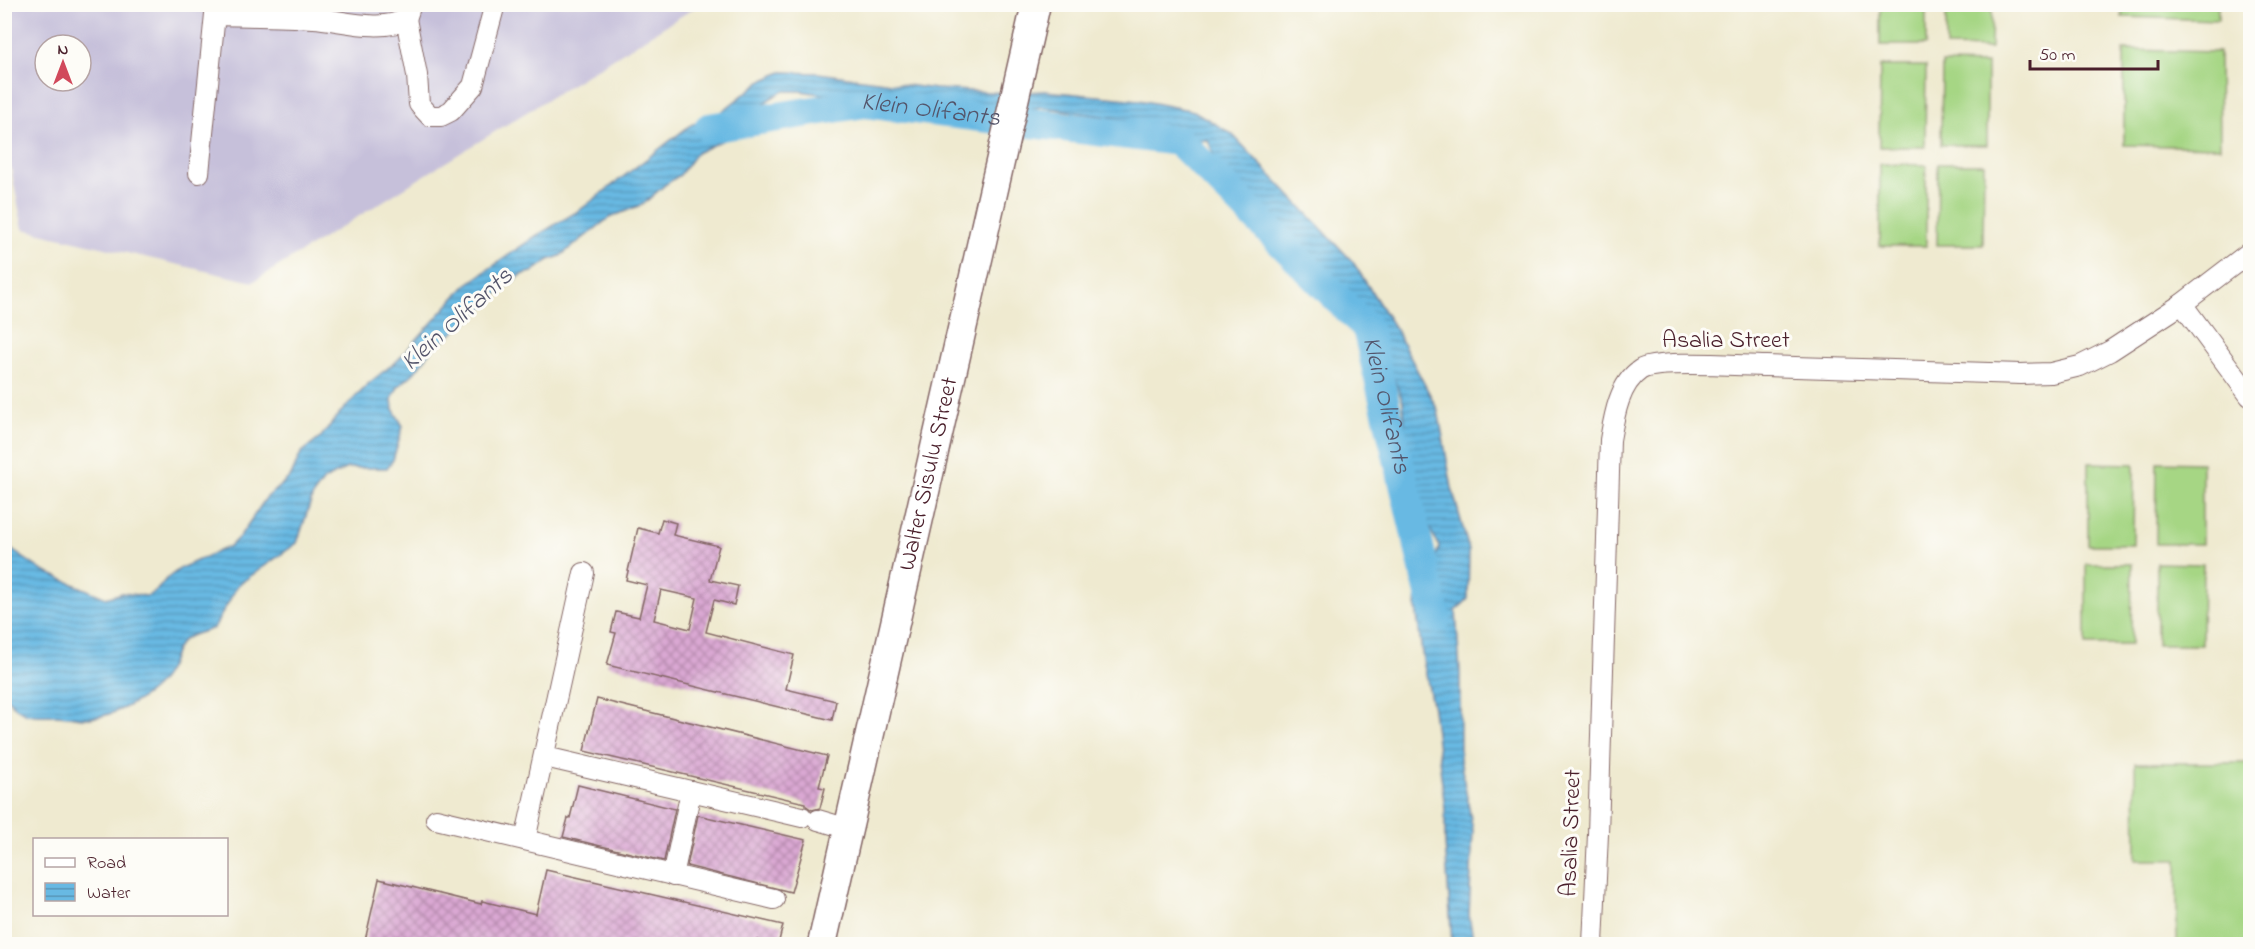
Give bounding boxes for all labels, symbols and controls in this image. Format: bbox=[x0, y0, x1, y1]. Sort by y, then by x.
north arrow bbox=[33, 33, 93, 93]
scale bar bbox=[2030, 33, 2158, 71]
text: N bbox=[58, 38, 69, 62]
text: 50 m bbox=[2039, 43, 2076, 69]
water label: Klein Olifants bbox=[859, 84, 1003, 138]
water label: Klein Olifants bbox=[393, 259, 523, 381]
street label: Asalia Street bbox=[1662, 324, 1790, 359]
water label: Klein Olifants bbox=[1351, 333, 1420, 479]
street label: Walter Sisulu Street bbox=[890, 374, 968, 574]
street label: Asalia Street bbox=[1552, 769, 1592, 897]
legend bbox=[33, 838, 228, 916]
text: Road bbox=[87, 851, 126, 877]
text: Water bbox=[87, 881, 131, 907]

